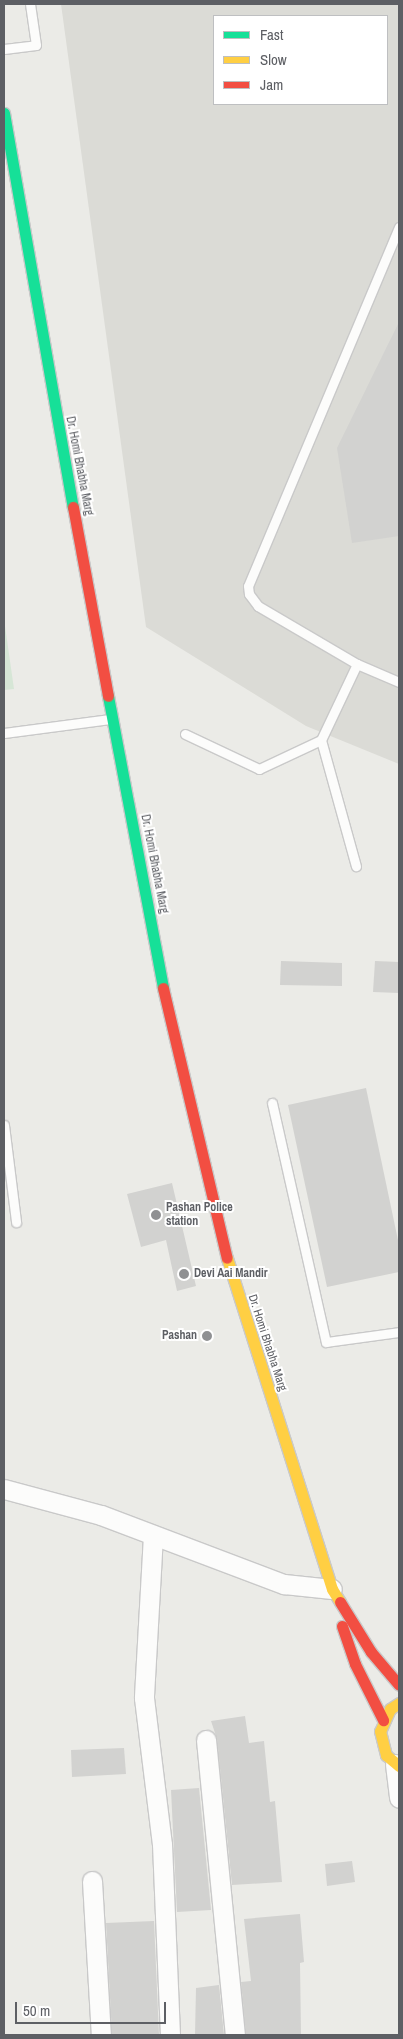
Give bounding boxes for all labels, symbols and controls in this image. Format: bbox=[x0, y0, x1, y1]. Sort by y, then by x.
legend bbox=[213, 15, 388, 105]
text: Fast bbox=[260, 24, 283, 45]
text: Slow bbox=[260, 49, 287, 70]
text: Jam bbox=[260, 74, 283, 95]
street label: Dr. Homi Bhabha Marg bbox=[62, 415, 96, 517]
street label: Dr. Homi Bhabha Marg bbox=[137, 813, 171, 915]
place label: Pashan Police station bbox=[166, 1201, 233, 1229]
marker: Pashan Police station bbox=[150, 1209, 162, 1221]
place label: Devi Aai Mandir bbox=[194, 1267, 268, 1281]
marker: Devi Aai Mandir bbox=[178, 1268, 190, 1280]
street label: Dr. Homi Bhabha Marg bbox=[245, 1293, 289, 1393]
place label: Pashan bbox=[162, 1329, 197, 1343]
marker: Pashan bbox=[201, 1330, 213, 1342]
scale bar bbox=[18, 1992, 169, 2024]
text: 50 m bbox=[23, 2000, 50, 2021]

